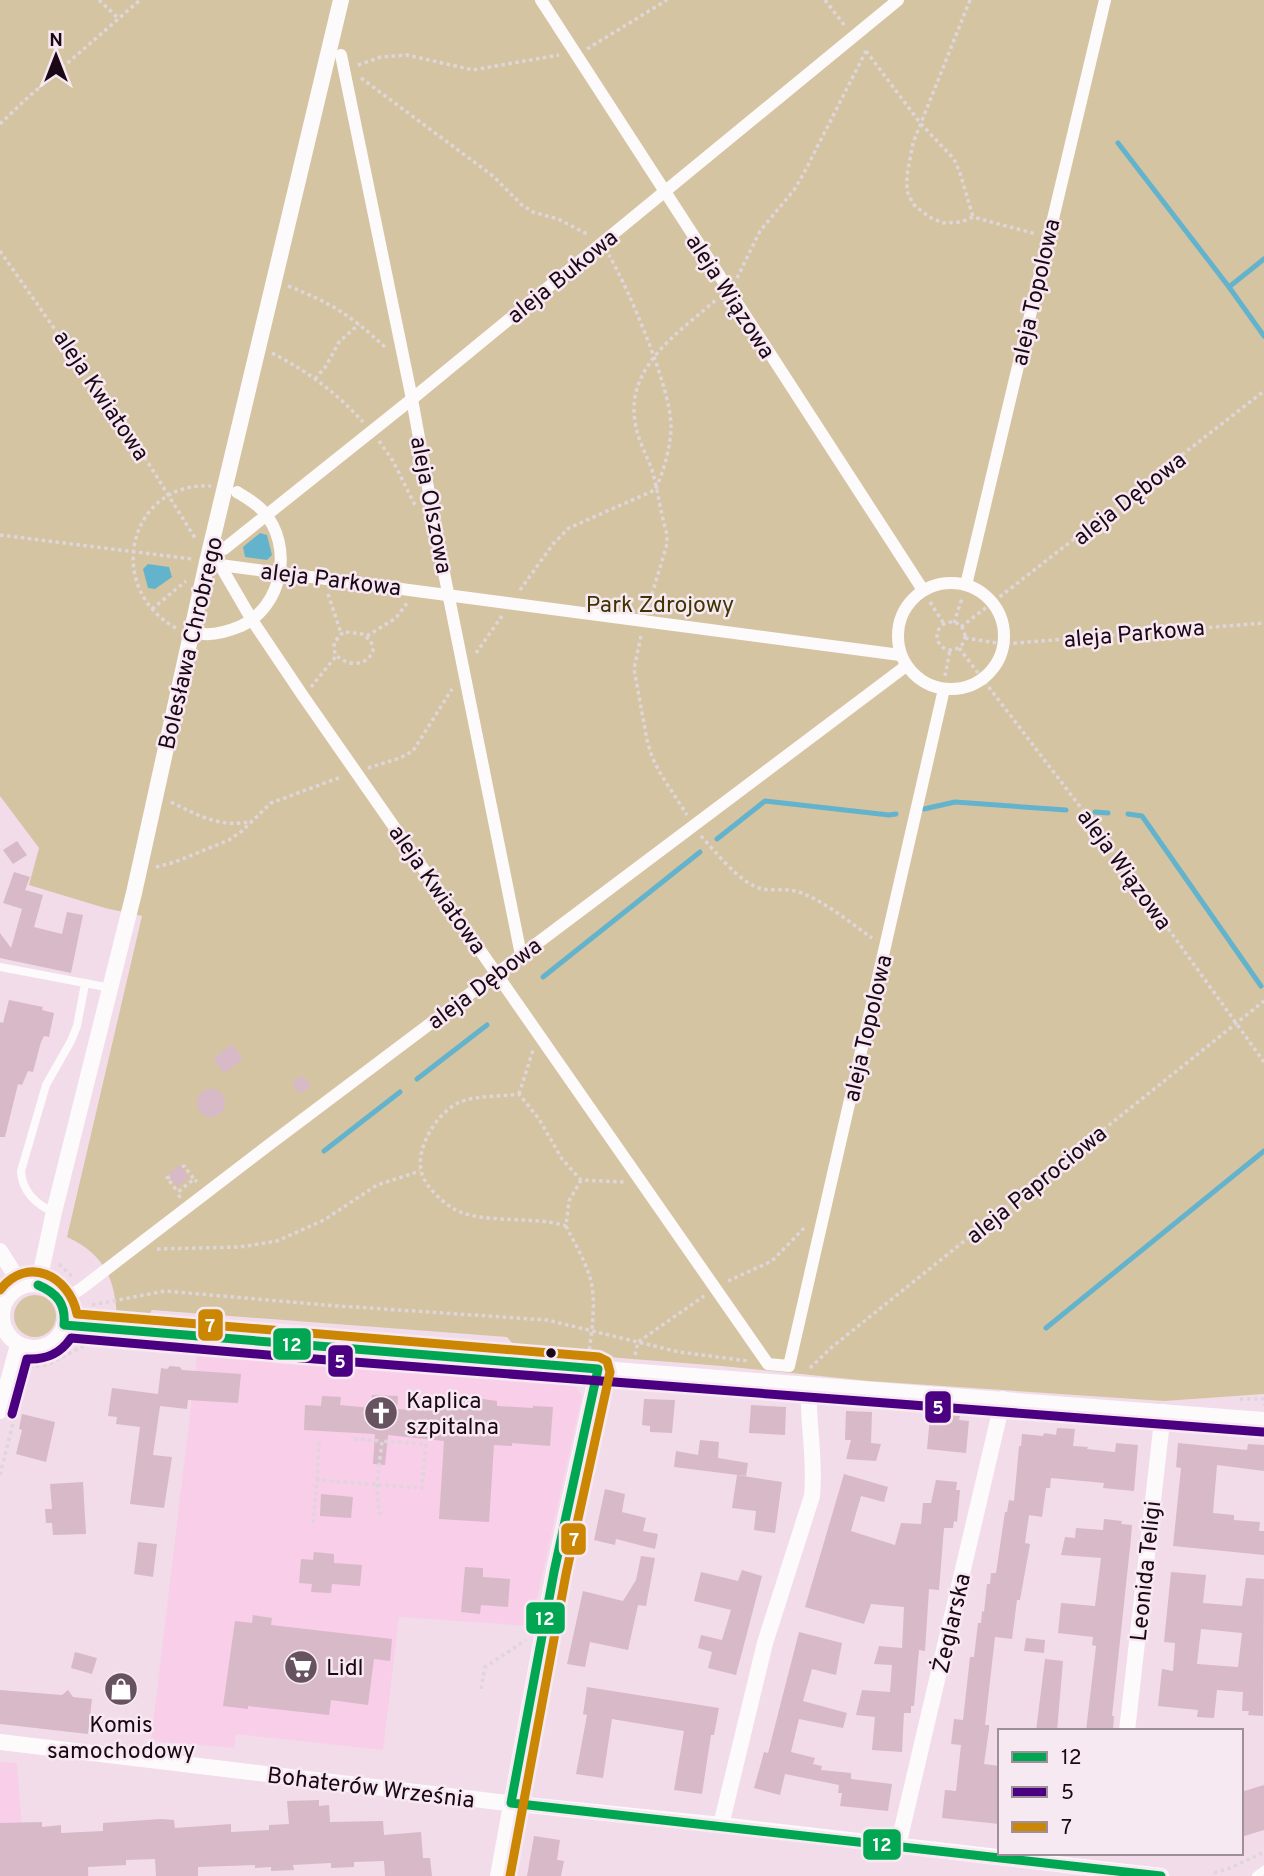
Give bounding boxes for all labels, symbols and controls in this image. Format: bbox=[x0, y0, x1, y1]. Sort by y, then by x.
north arrow bbox=[21, 21, 91, 91]
text: N bbox=[49, 29, 63, 53]
street label: aleja Topolowa bbox=[1006, 216, 1068, 369]
street label: aleja Bukowa bbox=[502, 224, 625, 331]
street label: aleja Wiązowa bbox=[678, 230, 780, 365]
street label: aleja Kwiatowa bbox=[46, 325, 154, 467]
street label: aleja Olszowa bbox=[402, 434, 457, 577]
street label: aleja Dębowa bbox=[1068, 447, 1193, 553]
street label: Bolesława Chrobrego bbox=[154, 534, 231, 753]
street label: aleja Parkowa bbox=[259, 558, 403, 604]
park label: Park Zdrojowy bbox=[586, 592, 734, 621]
street label: aleja Parkowa bbox=[1062, 615, 1206, 656]
street label: aleja Wiązowa bbox=[1069, 804, 1177, 937]
street label: aleja Kwiatowa bbox=[381, 820, 491, 961]
street label: aleja Dębowa bbox=[423, 933, 548, 1037]
street label: aleja Topolowa bbox=[838, 952, 900, 1105]
street label: aleja Paprociowa bbox=[961, 1120, 1114, 1252]
line badge: 7 bbox=[197, 1308, 224, 1342]
text: 7 bbox=[205, 1315, 215, 1339]
line badge: 12 bbox=[272, 1327, 312, 1361]
text: 12 bbox=[282, 1334, 302, 1358]
line badge: 5 bbox=[327, 1344, 354, 1378]
unlabelled marker bbox=[544, 1346, 558, 1360]
text: 5 bbox=[334, 1351, 346, 1375]
place label: Kaplica szpitalna bbox=[406, 1388, 499, 1443]
line badge: 5 bbox=[924, 1390, 952, 1424]
church icon: Kaplica szpitalna bbox=[362, 1394, 400, 1432]
text: 5 bbox=[932, 1397, 944, 1421]
street label: Leonida Teligi bbox=[1126, 1500, 1169, 1643]
line badge: 7 bbox=[560, 1522, 587, 1556]
text: 7 bbox=[569, 1529, 579, 1553]
street label: Żeglarska bbox=[927, 1570, 979, 1676]
line badge: 12 bbox=[525, 1601, 566, 1635]
text: 12 bbox=[535, 1608, 555, 1632]
supermarket icon: Lidl bbox=[282, 1648, 320, 1686]
place label: Lidl bbox=[326, 1655, 364, 1684]
shop icon: Komis samochodowy bbox=[102, 1670, 140, 1708]
place label: Komis samochodowy bbox=[47, 1712, 195, 1767]
legend bbox=[998, 1729, 1243, 1855]
text: 12 bbox=[1061, 1745, 1082, 1772]
street label: Bohaterów Września bbox=[265, 1762, 476, 1817]
text: 5 bbox=[1061, 1780, 1074, 1807]
text: 7 bbox=[1061, 1815, 1072, 1842]
line badge: 12 bbox=[862, 1828, 902, 1861]
text: 12 bbox=[872, 1834, 892, 1858]

